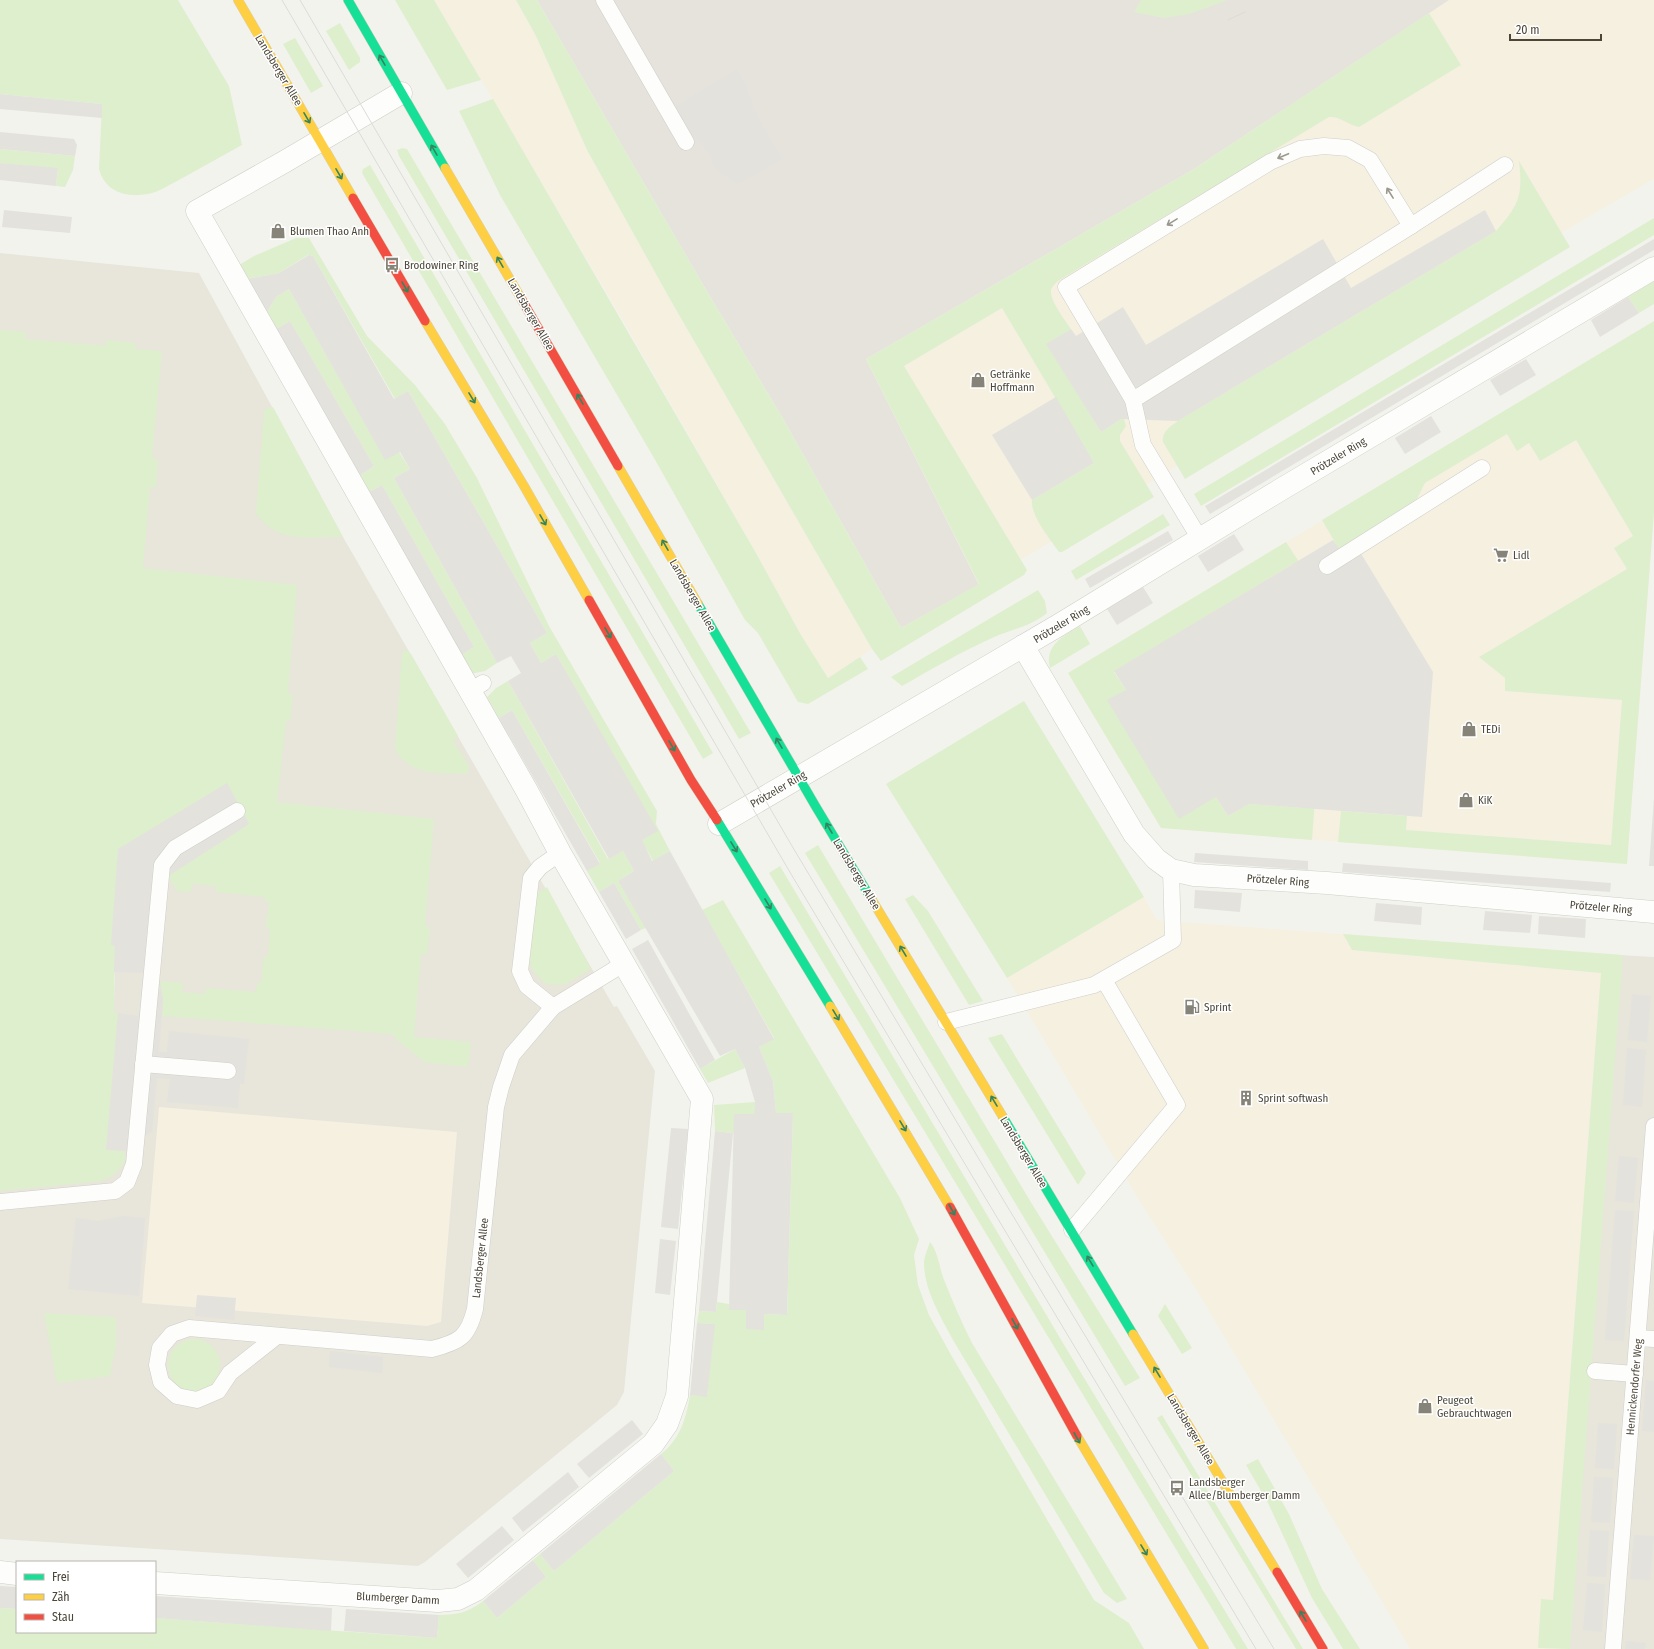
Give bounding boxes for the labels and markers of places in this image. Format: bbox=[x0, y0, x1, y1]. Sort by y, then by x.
shop icon: Blumen Thao Anh bbox=[269, 222, 287, 240]
place label: Blumen Thao Anh bbox=[290, 225, 369, 238]
bus stop icon: Brodowiner Ring bbox=[383, 256, 401, 274]
place label: Brodowiner Ring bbox=[404, 259, 479, 272]
place label: Getränke Hoffmann bbox=[990, 368, 1035, 394]
shop icon: Getränke Hoffmann bbox=[969, 371, 987, 389]
supermarket icon: Lidl bbox=[1492, 546, 1510, 564]
place label: Lidl bbox=[1513, 549, 1530, 562]
shop icon: TEDi bbox=[1460, 720, 1478, 738]
place label: TEDi bbox=[1481, 723, 1501, 736]
shop icon: KiK bbox=[1457, 791, 1475, 809]
place label: KiK bbox=[1478, 794, 1493, 807]
fuel station icon: Sprint bbox=[1183, 998, 1201, 1016]
place label: Sprint bbox=[1204, 1001, 1232, 1014]
building icon: Sprint softwash bbox=[1237, 1089, 1255, 1107]
place label: Sprint softwash bbox=[1258, 1092, 1328, 1105]
place label: Peugeot Gebrauchtwagen bbox=[1437, 1394, 1512, 1420]
shop icon: Peugeot Gebrauchtwagen bbox=[1416, 1397, 1434, 1415]
place label: Landsberger Allee/Blumberger Damm bbox=[1189, 1476, 1300, 1502]
bus stop icon: Landsberger Allee/Blumberger Damm bbox=[1168, 1479, 1186, 1497]

